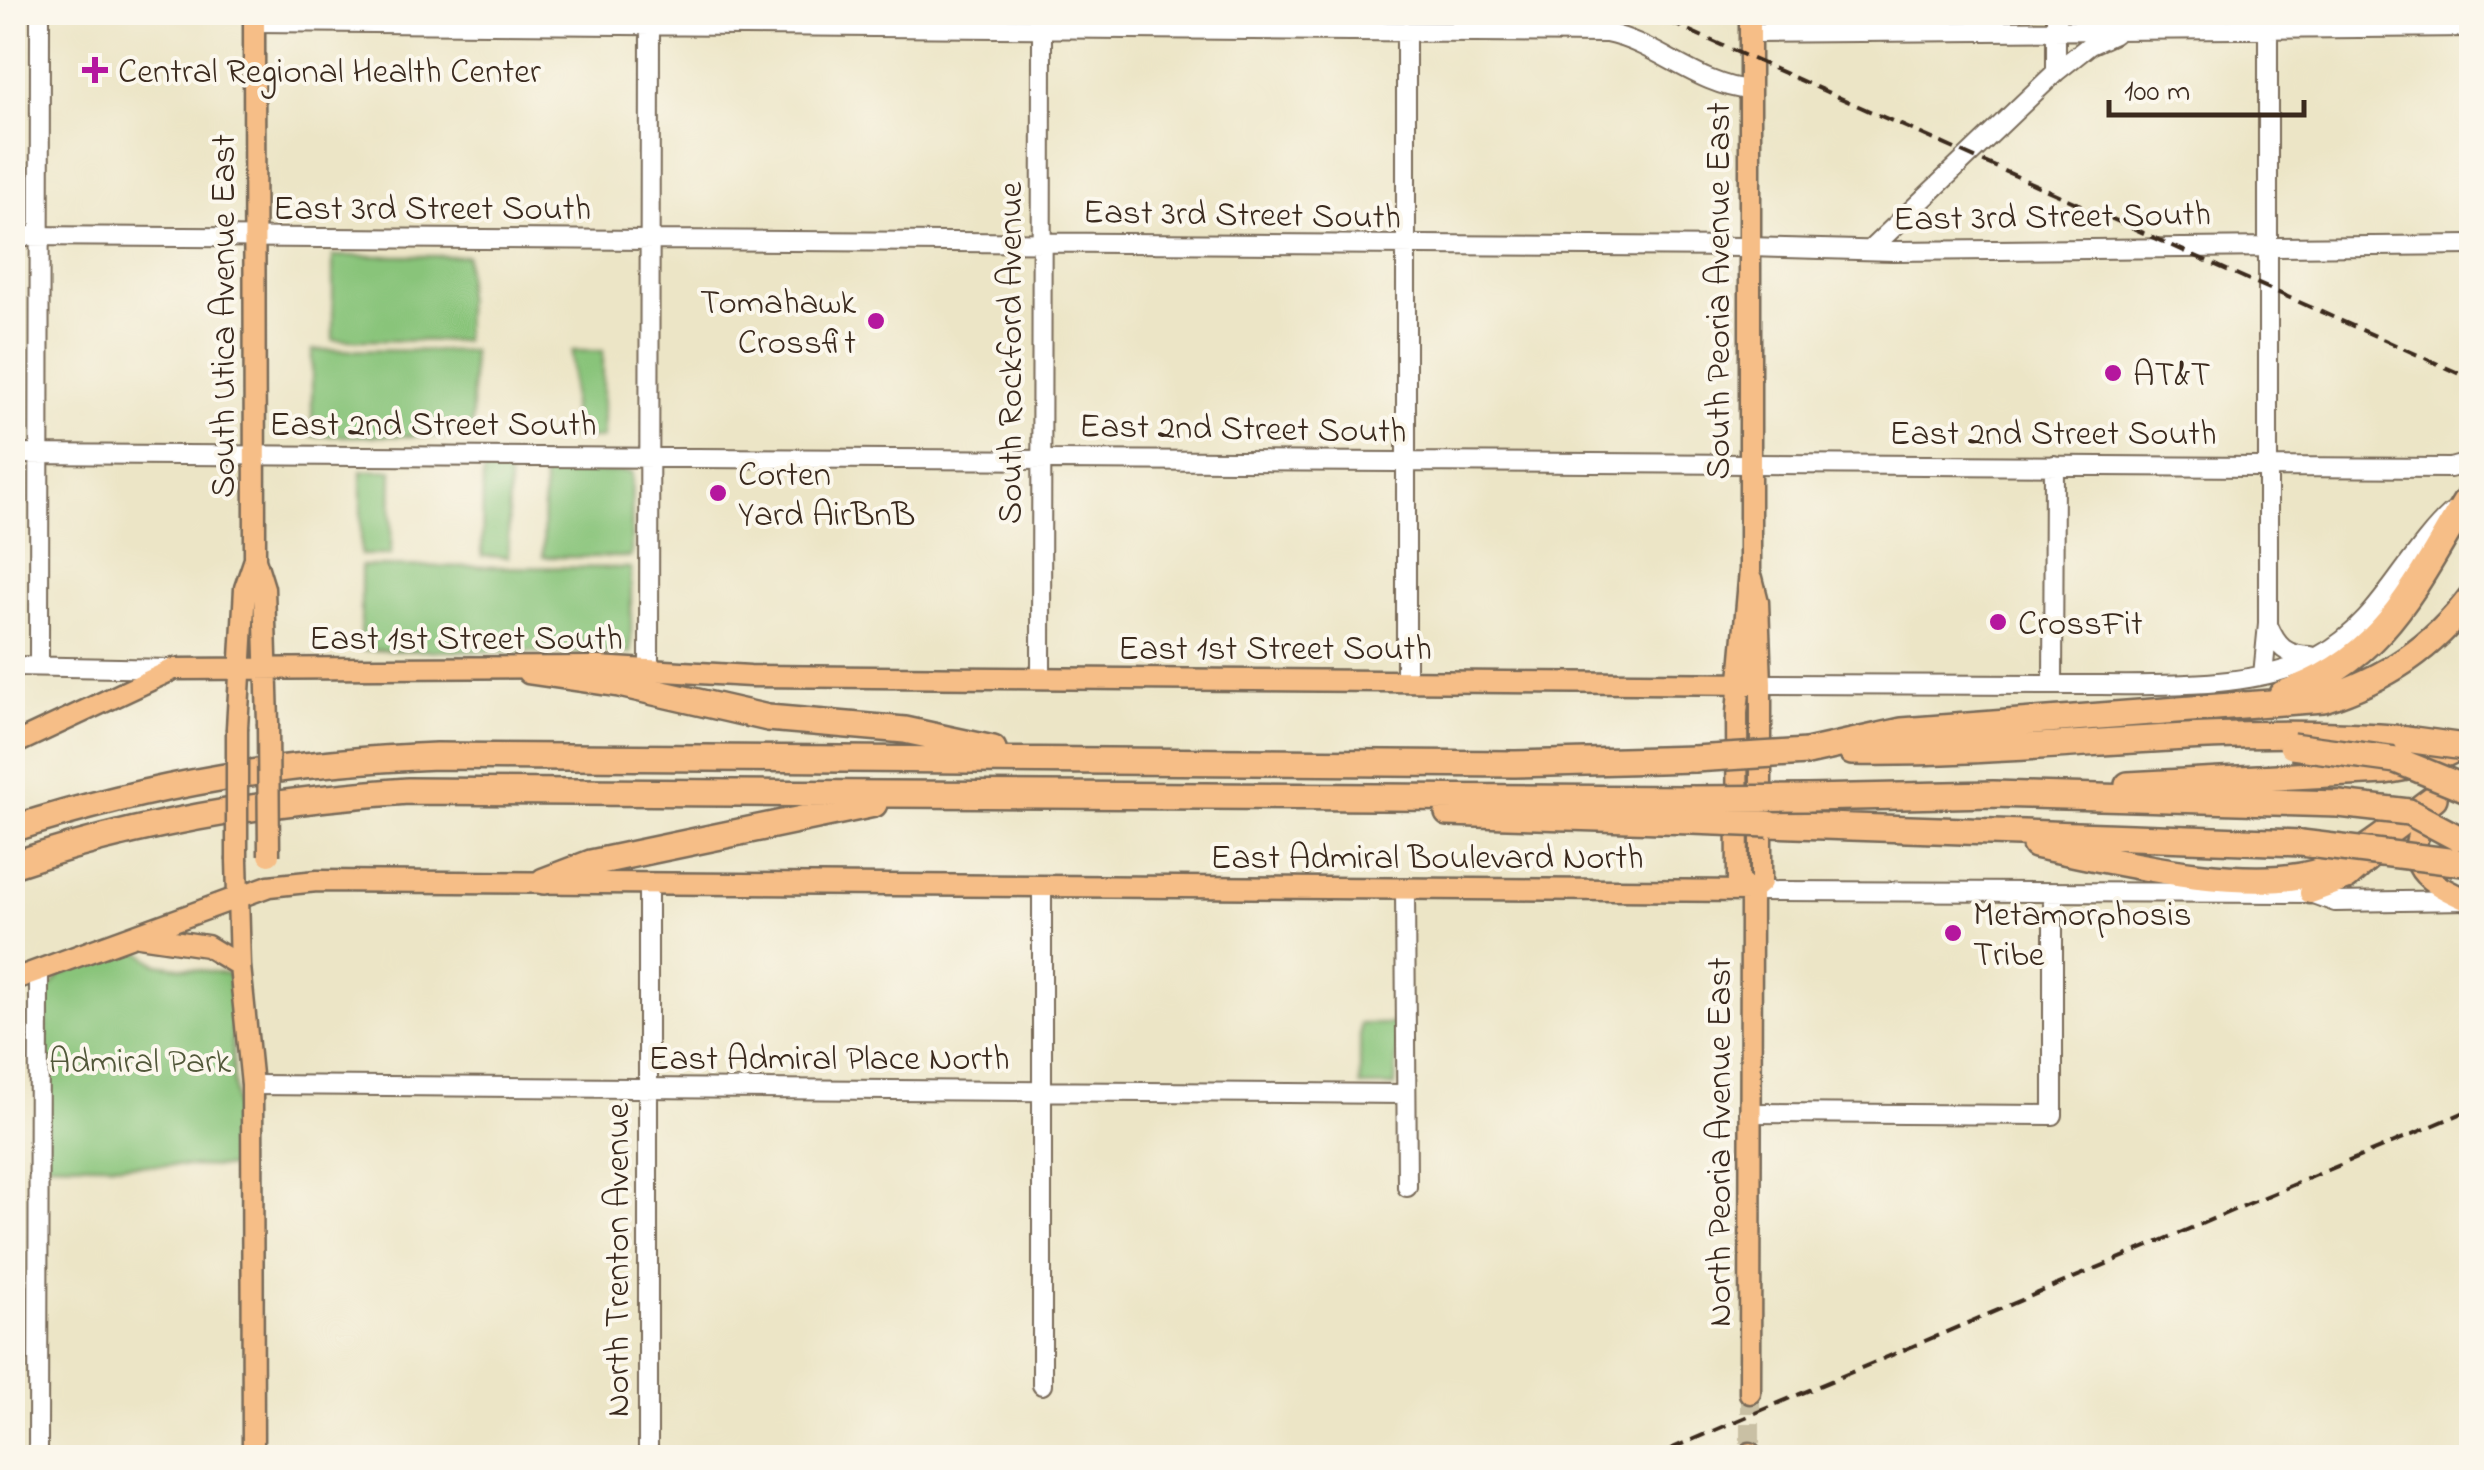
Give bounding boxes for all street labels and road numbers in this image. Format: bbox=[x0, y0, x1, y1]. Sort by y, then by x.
street label: South Peoria Avenue East bbox=[1695, 102, 1746, 480]
street label: South Utica Avenue East bbox=[200, 134, 251, 498]
street label: South Rockford Avenue bbox=[987, 181, 1038, 524]
street label: East 3rd Street South bbox=[273, 185, 591, 236]
street label: East 3rd Street South bbox=[1082, 188, 1401, 245]
street label: East 3rd Street South bbox=[1893, 190, 2212, 247]
street label: East 2nd Street South bbox=[269, 401, 597, 452]
street label: East 2nd Street South bbox=[1079, 402, 1407, 459]
street label: East 2nd Street South bbox=[1889, 410, 2217, 461]
street label: East 1st Street South bbox=[309, 615, 623, 666]
street label: East 1st Street South bbox=[1118, 625, 1432, 676]
street label: East Admiral Boulevard North bbox=[1210, 834, 1644, 885]
street label: North Peoria Avenue East bbox=[1696, 957, 1747, 1327]
street label: East Admiral Place North bbox=[648, 1035, 1010, 1086]
street label: North Trenton Avenue bbox=[594, 1103, 645, 1417]

